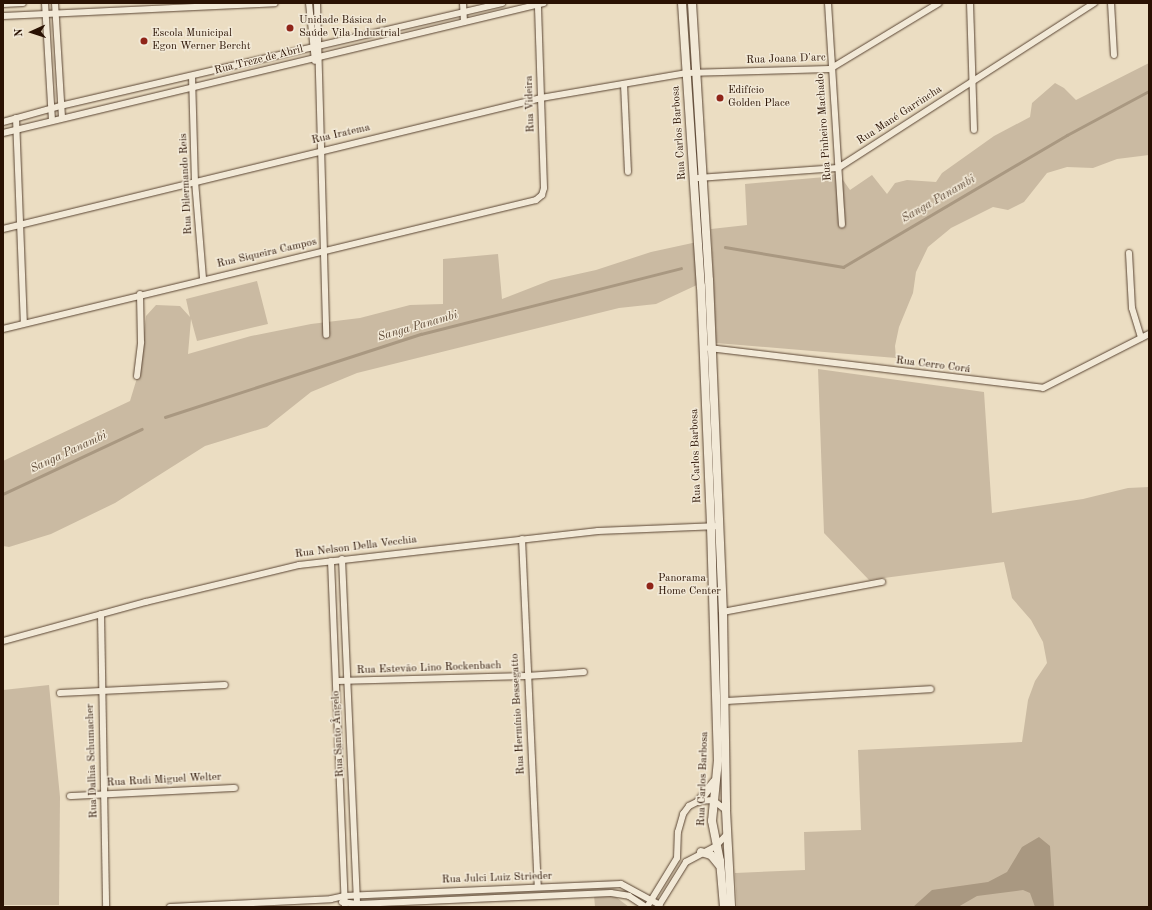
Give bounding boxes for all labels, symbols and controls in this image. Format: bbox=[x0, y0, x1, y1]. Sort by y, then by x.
north arrow bbox=[12, 12, 52, 52]
place label: Unidade Básica de Saúde Vila Industrial bbox=[299, 15, 400, 41]
marker: Unidade Básica de Saúde Vila Industrial bbox=[284, 22, 296, 34]
text: N bbox=[14, 28, 25, 37]
place label: Escola Municipal Egon Werner Bercht bbox=[152, 28, 251, 54]
marker: Escola Municipal Egon Werner Bercht bbox=[139, 36, 149, 46]
street label: Rua Treze de Abril bbox=[213, 44, 305, 78]
street label: Rua Joana D'arc bbox=[746, 52, 826, 68]
street label: Rua Pinheiro Machado bbox=[815, 73, 835, 181]
street label: Rua Videira bbox=[523, 75, 539, 133]
street label: Rua Mané Garrincha bbox=[855, 84, 945, 148]
street label: Rua Carlos Barbosa bbox=[670, 85, 690, 181]
place label: Edifício Golden Place bbox=[728, 85, 790, 111]
marker: Edifício Golden Place bbox=[715, 93, 725, 103]
street label: Rua Iratema bbox=[310, 122, 372, 148]
street label: Rua Dilermando Reis bbox=[178, 133, 196, 235]
water label: Sanga Panambi bbox=[900, 173, 978, 227]
street label: Rua Siqueira Campos bbox=[216, 236, 318, 272]
water label: Sanga Panambi bbox=[376, 309, 460, 345]
street label: Rua Cerro Corá bbox=[895, 355, 971, 377]
street label: Rua Carlos Barbosa bbox=[689, 408, 705, 504]
water label: Sanga Panambi bbox=[28, 429, 110, 477]
street label: Rua Nelson Della Vecchia bbox=[294, 534, 418, 562]
place label: Panorama Home Center bbox=[658, 573, 721, 599]
marker: Panorama Home Center bbox=[645, 581, 655, 591]
street label: Rua Hermínio Bessegatto bbox=[509, 653, 529, 775]
street label: Rua Estevão Lino Rockenbach bbox=[356, 660, 502, 678]
street label: Rua Santo Ângelo bbox=[330, 690, 348, 778]
street label: Rua Dalhia Schumacher bbox=[84, 703, 102, 819]
street label: Rua Carlos Barbosa bbox=[696, 731, 712, 827]
street label: Rua Rudi Miguel Welter bbox=[106, 771, 222, 791]
street label: Rua Julci Luiz Strieder bbox=[442, 870, 552, 888]

